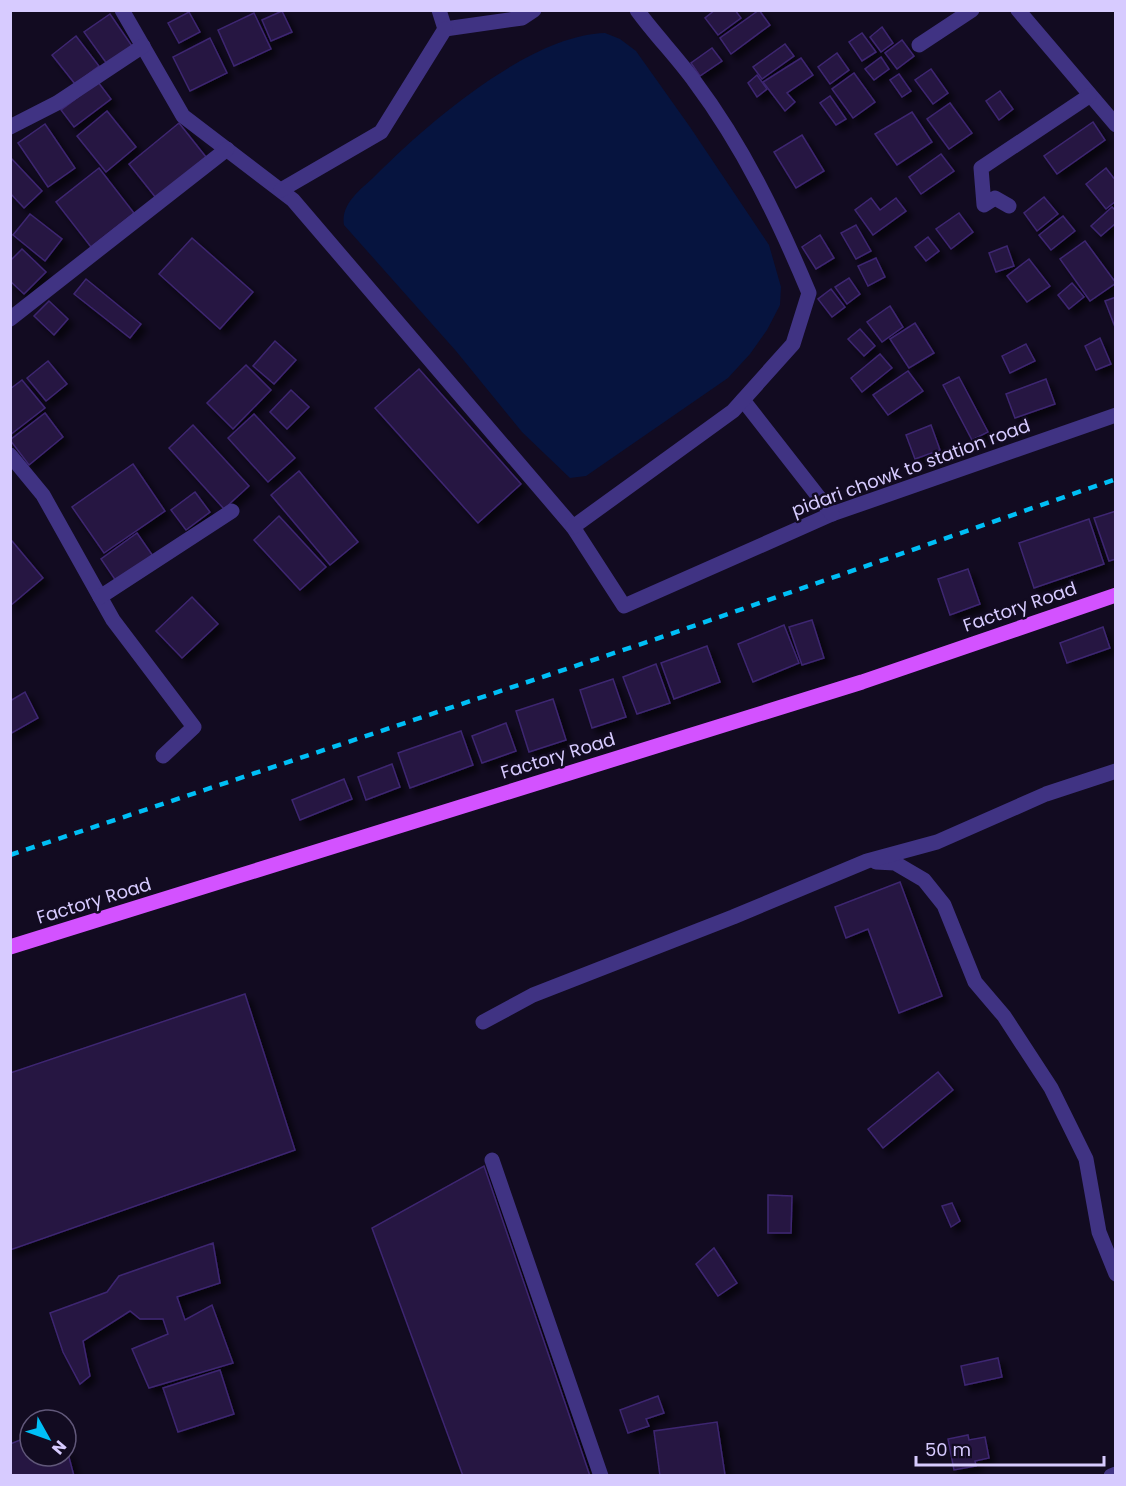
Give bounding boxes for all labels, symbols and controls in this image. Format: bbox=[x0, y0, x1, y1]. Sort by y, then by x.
street label: pidari chowk to station road bbox=[788, 413, 1034, 522]
street label: Factory Road bbox=[960, 575, 1080, 638]
street label: Factory Road bbox=[497, 726, 618, 785]
street label: Factory Road bbox=[33, 871, 154, 930]
north arrow bbox=[18, 1408, 78, 1468]
scale bar bbox=[916, 1429, 1104, 1467]
text: N bbox=[46, 1435, 72, 1459]
text: 50 m bbox=[925, 1437, 971, 1462]

